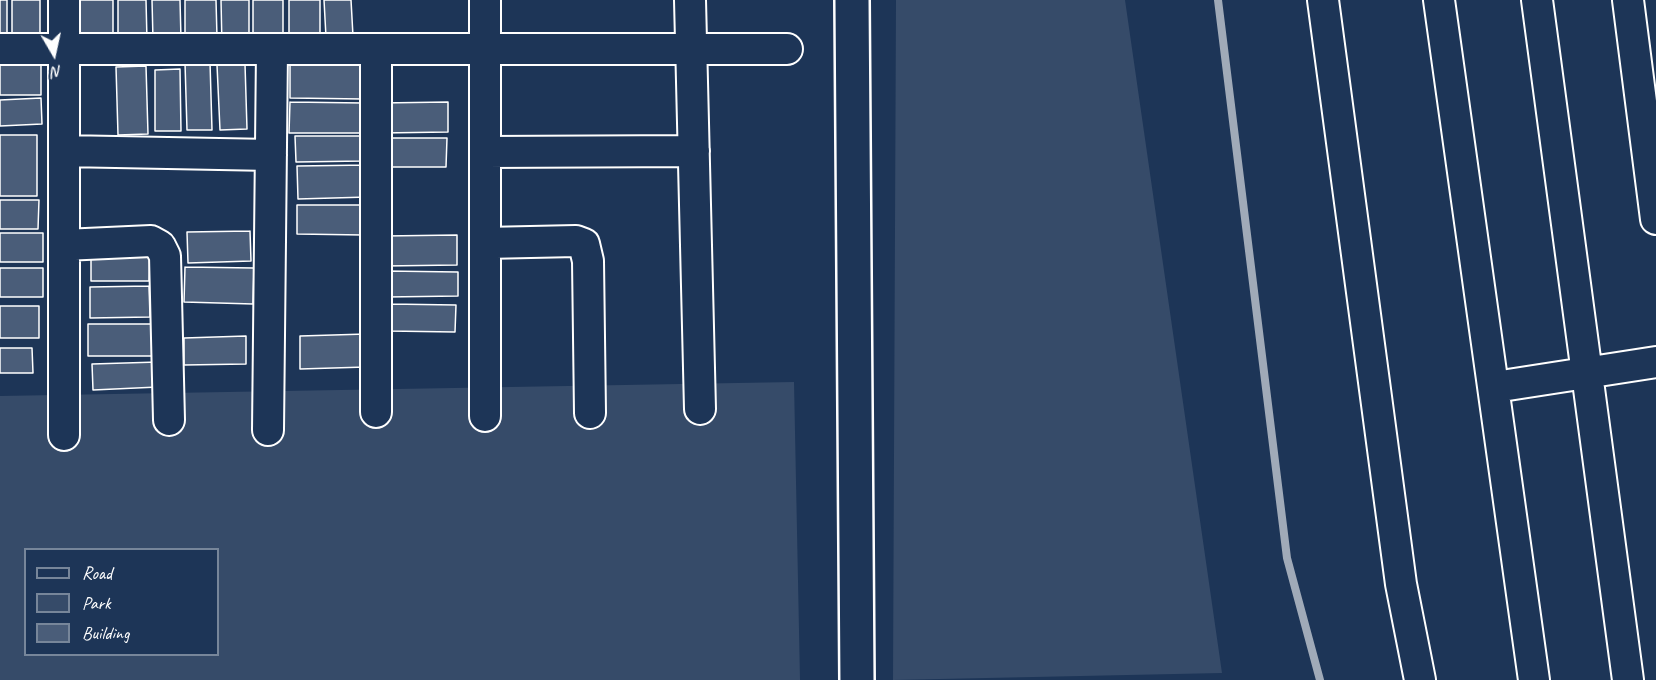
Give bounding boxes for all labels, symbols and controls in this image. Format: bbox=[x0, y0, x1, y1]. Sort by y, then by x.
north arrow bbox=[24, 24, 84, 84]
text: N bbox=[50, 61, 63, 82]
legend bbox=[24, 548, 219, 656]
text: Road bbox=[82, 562, 112, 584]
text: Park bbox=[82, 592, 111, 614]
text: Building bbox=[82, 622, 129, 644]

